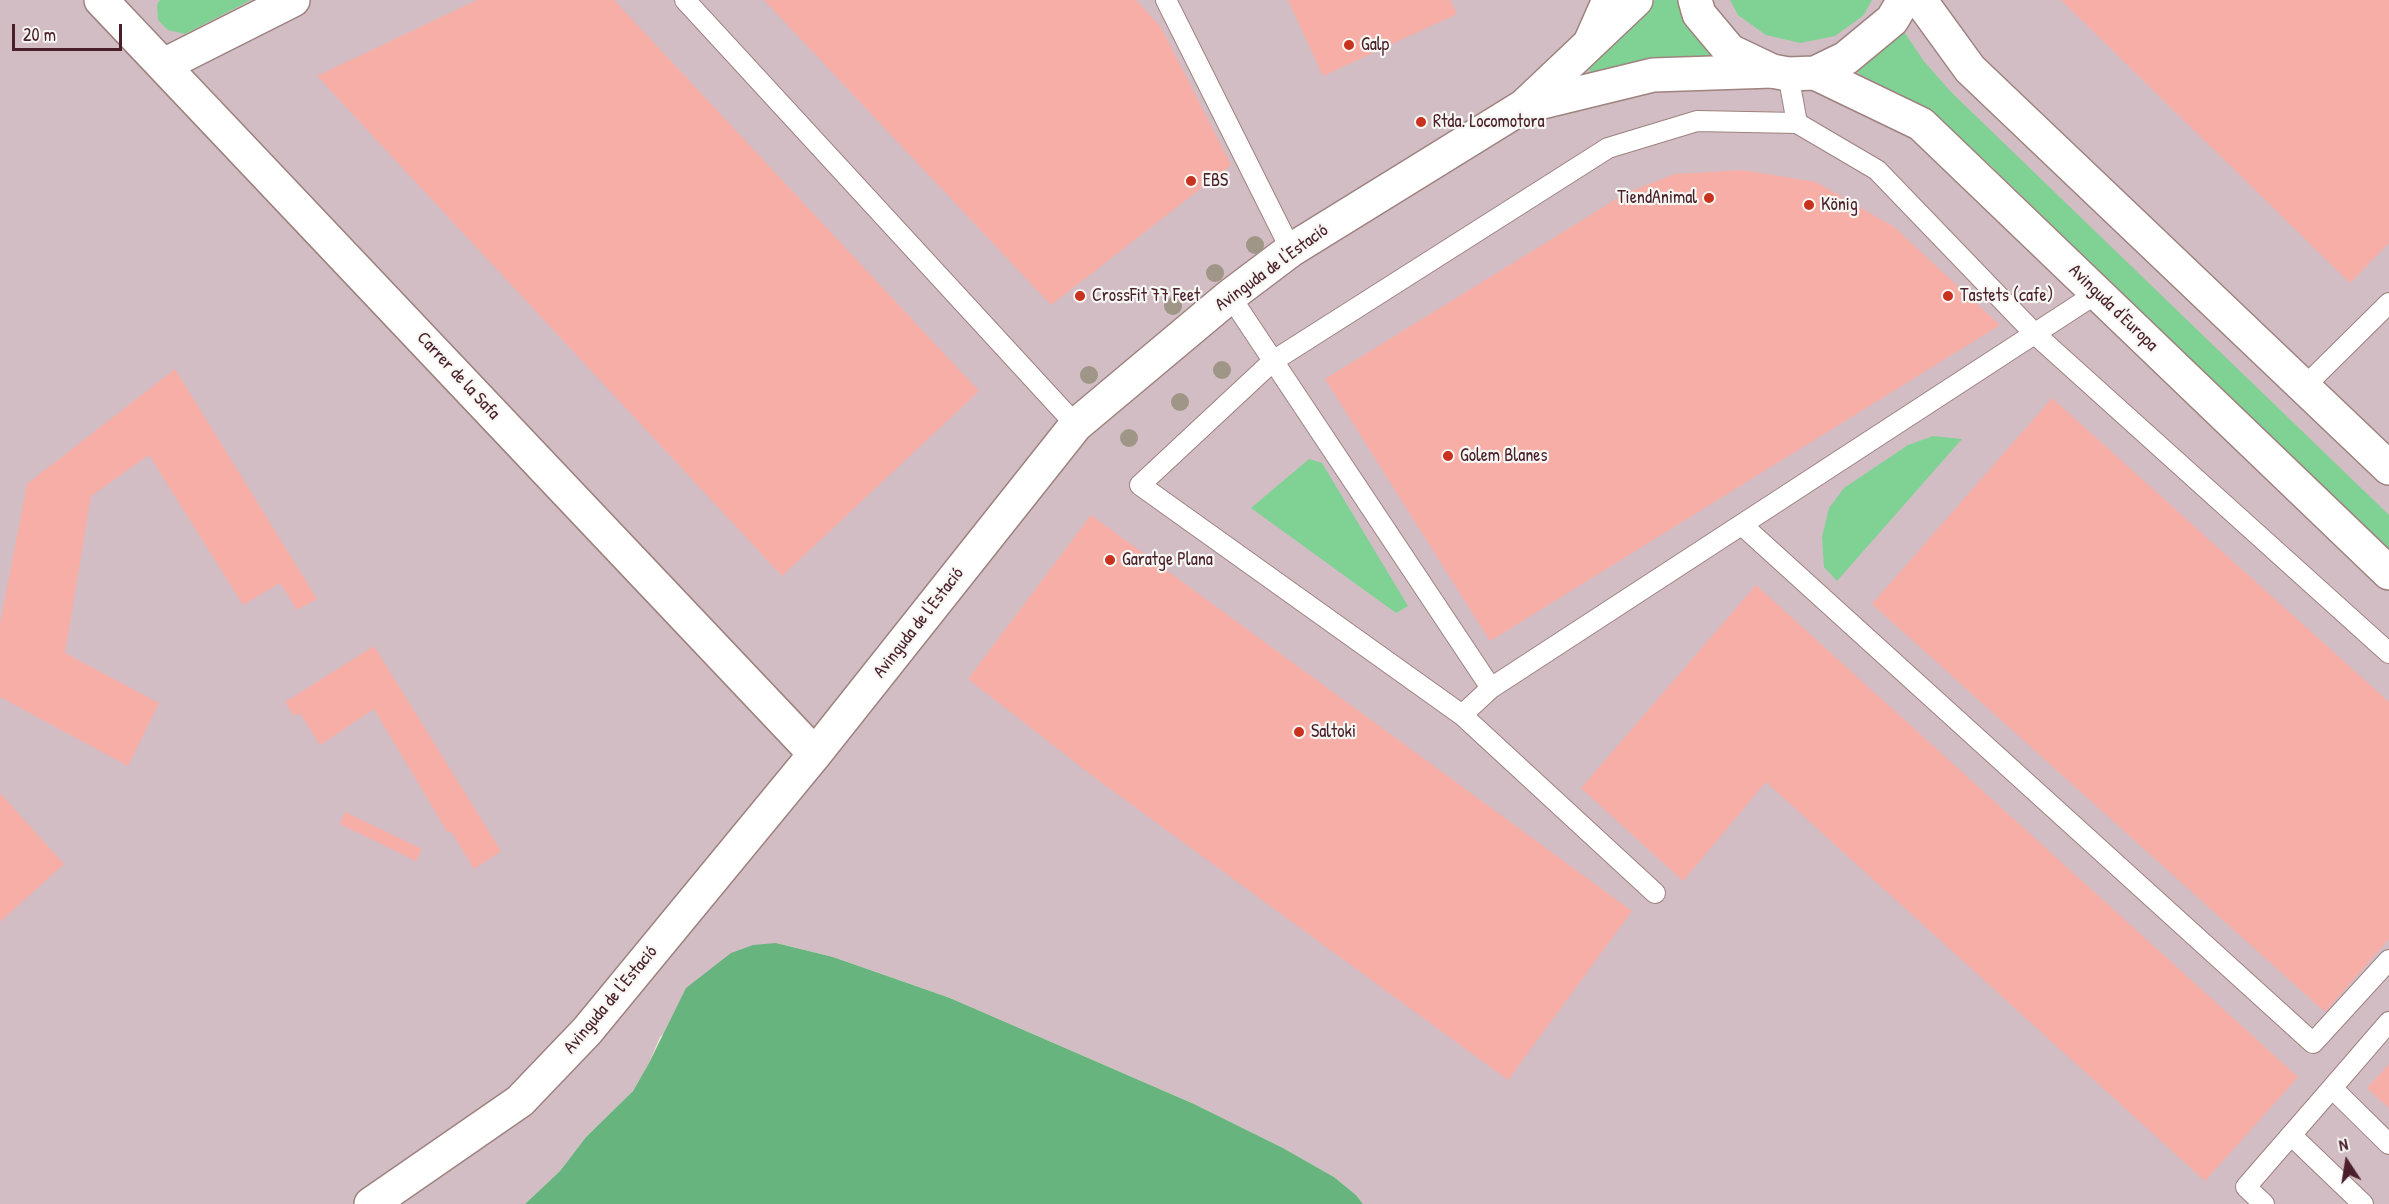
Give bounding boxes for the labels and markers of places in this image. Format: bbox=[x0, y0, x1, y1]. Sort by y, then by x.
place label: Galp bbox=[1361, 34, 1389, 56]
marker: Galp bbox=[1342, 38, 1356, 52]
place label: Rtda. Locomotora bbox=[1433, 111, 1545, 133]
marker: Rtda. Locomotora bbox=[1414, 115, 1428, 129]
place label: EBS bbox=[1203, 170, 1228, 192]
marker: EBS bbox=[1184, 174, 1198, 188]
place label: TiendAnimal bbox=[1617, 187, 1697, 209]
marker: TiendAnimal bbox=[1702, 191, 1716, 205]
place label: König bbox=[1821, 194, 1858, 216]
marker: König bbox=[1802, 198, 1816, 212]
place label: CrossFit 77 Feet bbox=[1092, 285, 1200, 307]
place label: Tastets (cafe) bbox=[1960, 285, 2053, 307]
marker: CrossFit 77 Feet bbox=[1073, 289, 1087, 303]
marker: Tastets (cafe) bbox=[1941, 289, 1955, 303]
place label: Golem Blanes bbox=[1460, 445, 1547, 467]
marker: Golem Blanes bbox=[1441, 449, 1455, 463]
place label: Garatge Plana bbox=[1122, 549, 1213, 571]
marker: Garatge Plana bbox=[1103, 553, 1117, 567]
place label: Saltoki bbox=[1311, 721, 1356, 743]
marker: Saltoki bbox=[1292, 725, 1306, 739]

